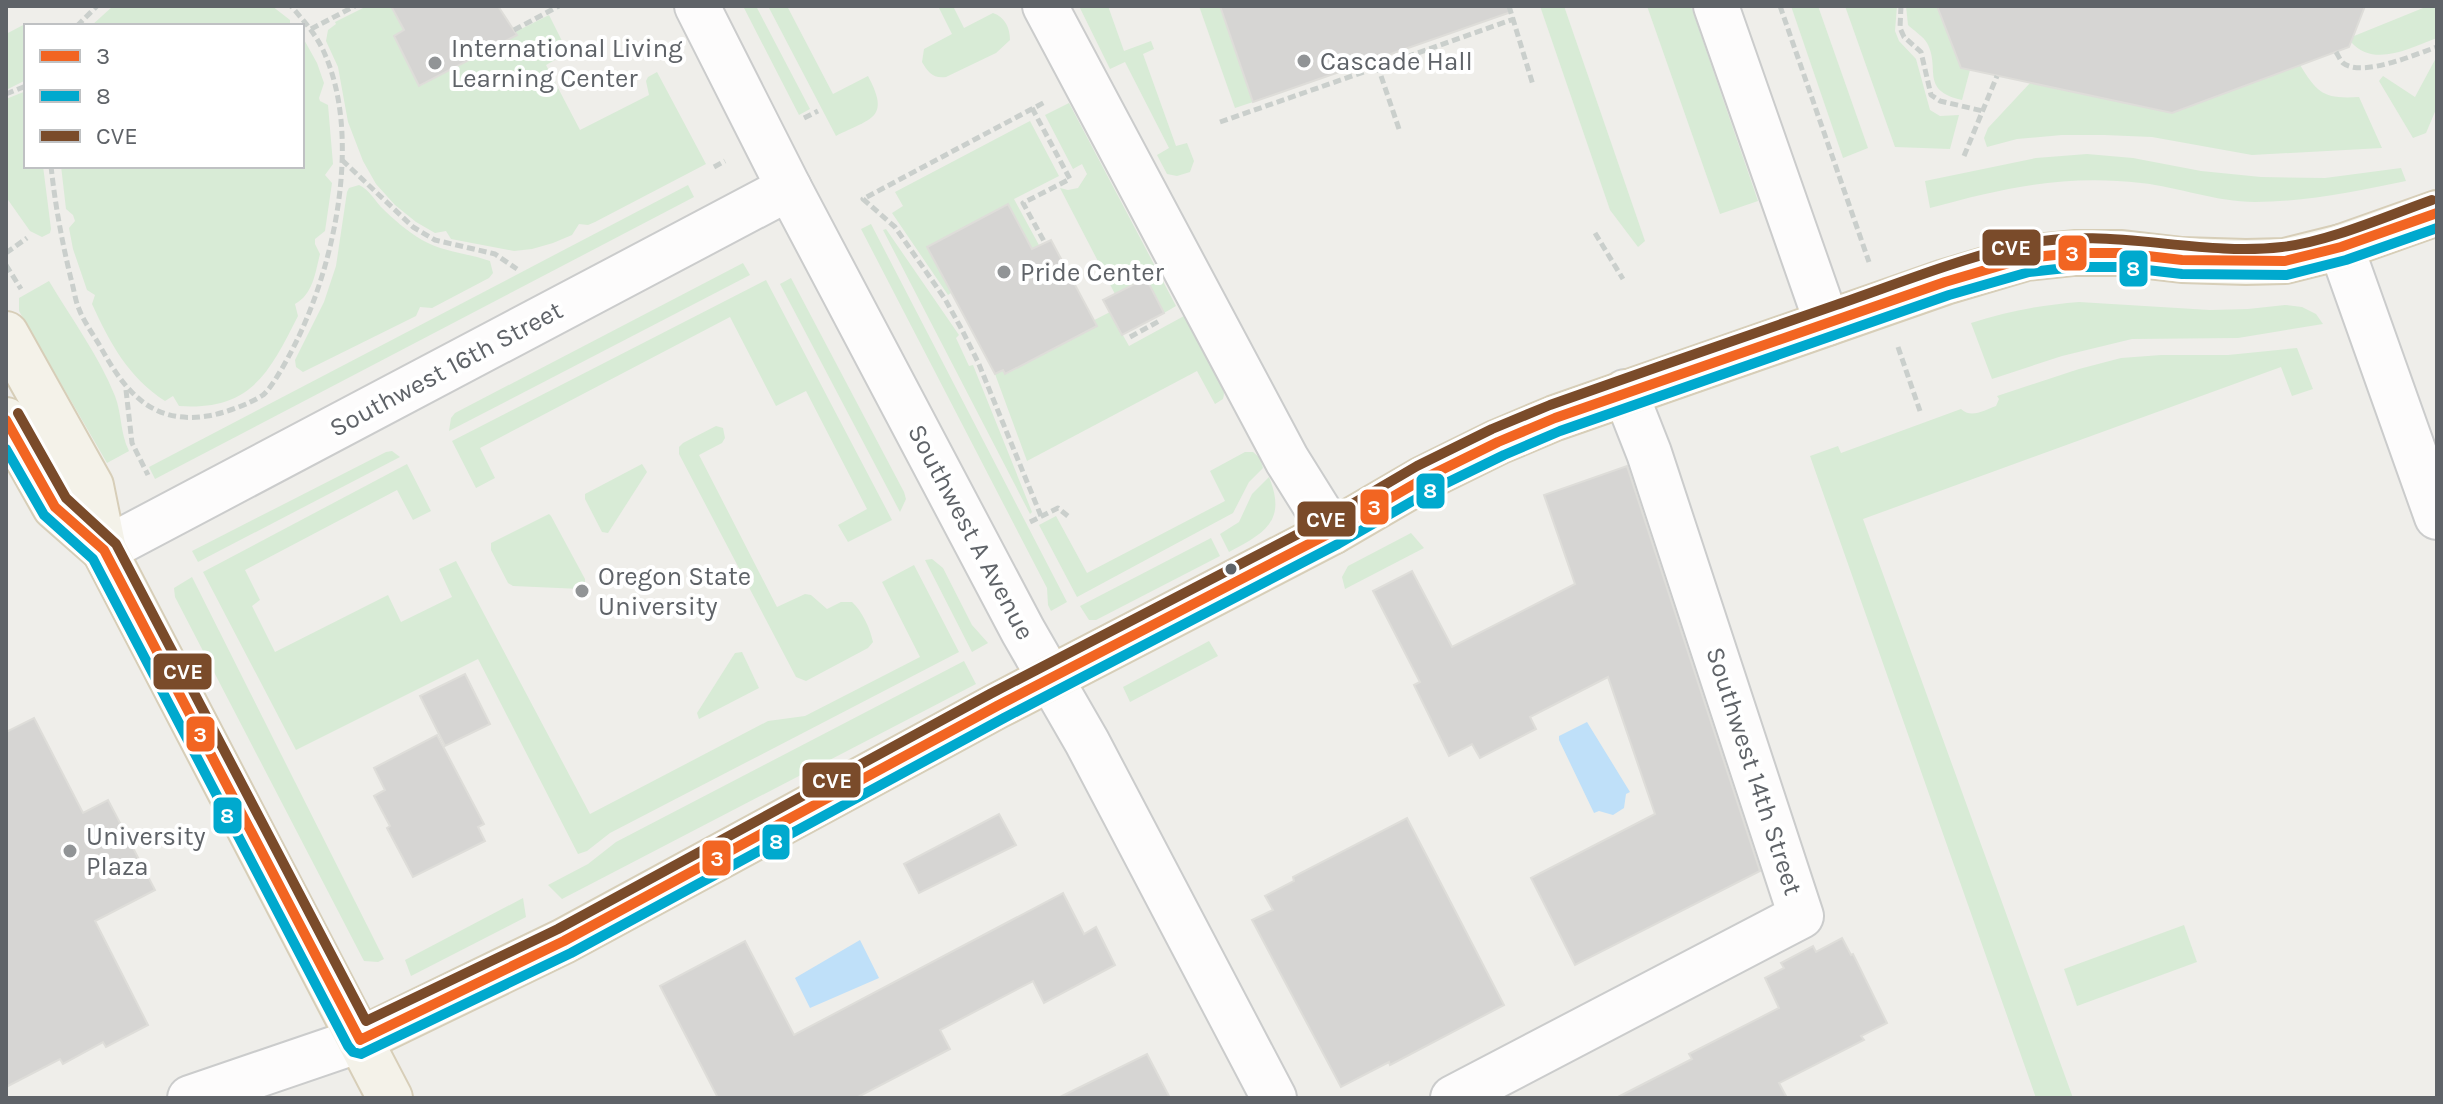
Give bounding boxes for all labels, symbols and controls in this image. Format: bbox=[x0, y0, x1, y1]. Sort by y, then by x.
legend bbox=[24, 24, 304, 168]
place label: International Living Learning Center bbox=[451, 33, 683, 94]
text: 3 bbox=[96, 42, 110, 70]
place label: Cascade Hall bbox=[1320, 46, 1473, 77]
marker: Cascade Hall bbox=[1295, 52, 1313, 70]
marker: International Living Learning Center bbox=[426, 54, 444, 72]
text: 8 bbox=[96, 82, 111, 110]
text: CVE bbox=[96, 122, 138, 150]
line badge: CVE bbox=[1981, 228, 2042, 267]
line badge: 3 bbox=[2057, 234, 2088, 272]
text: CVE bbox=[1991, 235, 2031, 261]
text: 3 bbox=[2065, 241, 2079, 267]
line badge: 8 bbox=[2118, 249, 2149, 288]
text: 8 bbox=[2126, 256, 2140, 282]
place label: Pride Center bbox=[1020, 257, 1165, 288]
marker: Pride Center bbox=[995, 263, 1013, 281]
street label: Southwest 16th Street bbox=[324, 294, 568, 444]
street label: Southwest A Avenue bbox=[901, 419, 1041, 645]
line badge: 8 bbox=[1415, 472, 1446, 510]
text: 8 bbox=[1423, 478, 1437, 504]
line badge: 3 bbox=[1359, 488, 1390, 526]
text: 3 bbox=[1367, 495, 1381, 521]
line badge: CVE bbox=[1296, 500, 1357, 538]
text: CVE bbox=[1306, 507, 1346, 533]
place label: Oregon State University bbox=[598, 561, 751, 622]
unlabelled marker bbox=[1223, 561, 1239, 577]
marker: Oregon State University bbox=[573, 582, 591, 600]
street label: Southwest 14th Street bbox=[1699, 643, 1809, 899]
line badge: CVE bbox=[152, 652, 213, 691]
text: CVE bbox=[163, 659, 203, 685]
line badge: 3 bbox=[185, 715, 216, 753]
text: 3 bbox=[193, 722, 207, 748]
line badge: CVE bbox=[801, 761, 862, 799]
text: CVE bbox=[812, 768, 852, 794]
line badge: 8 bbox=[212, 796, 243, 835]
text: 8 bbox=[220, 803, 234, 829]
place label: University Plaza bbox=[86, 821, 206, 882]
line badge: 8 bbox=[761, 823, 791, 861]
text: 8 bbox=[769, 829, 783, 855]
line badge: 3 bbox=[701, 839, 732, 877]
marker: University Plaza bbox=[61, 842, 79, 860]
text: 3 bbox=[710, 846, 724, 872]

